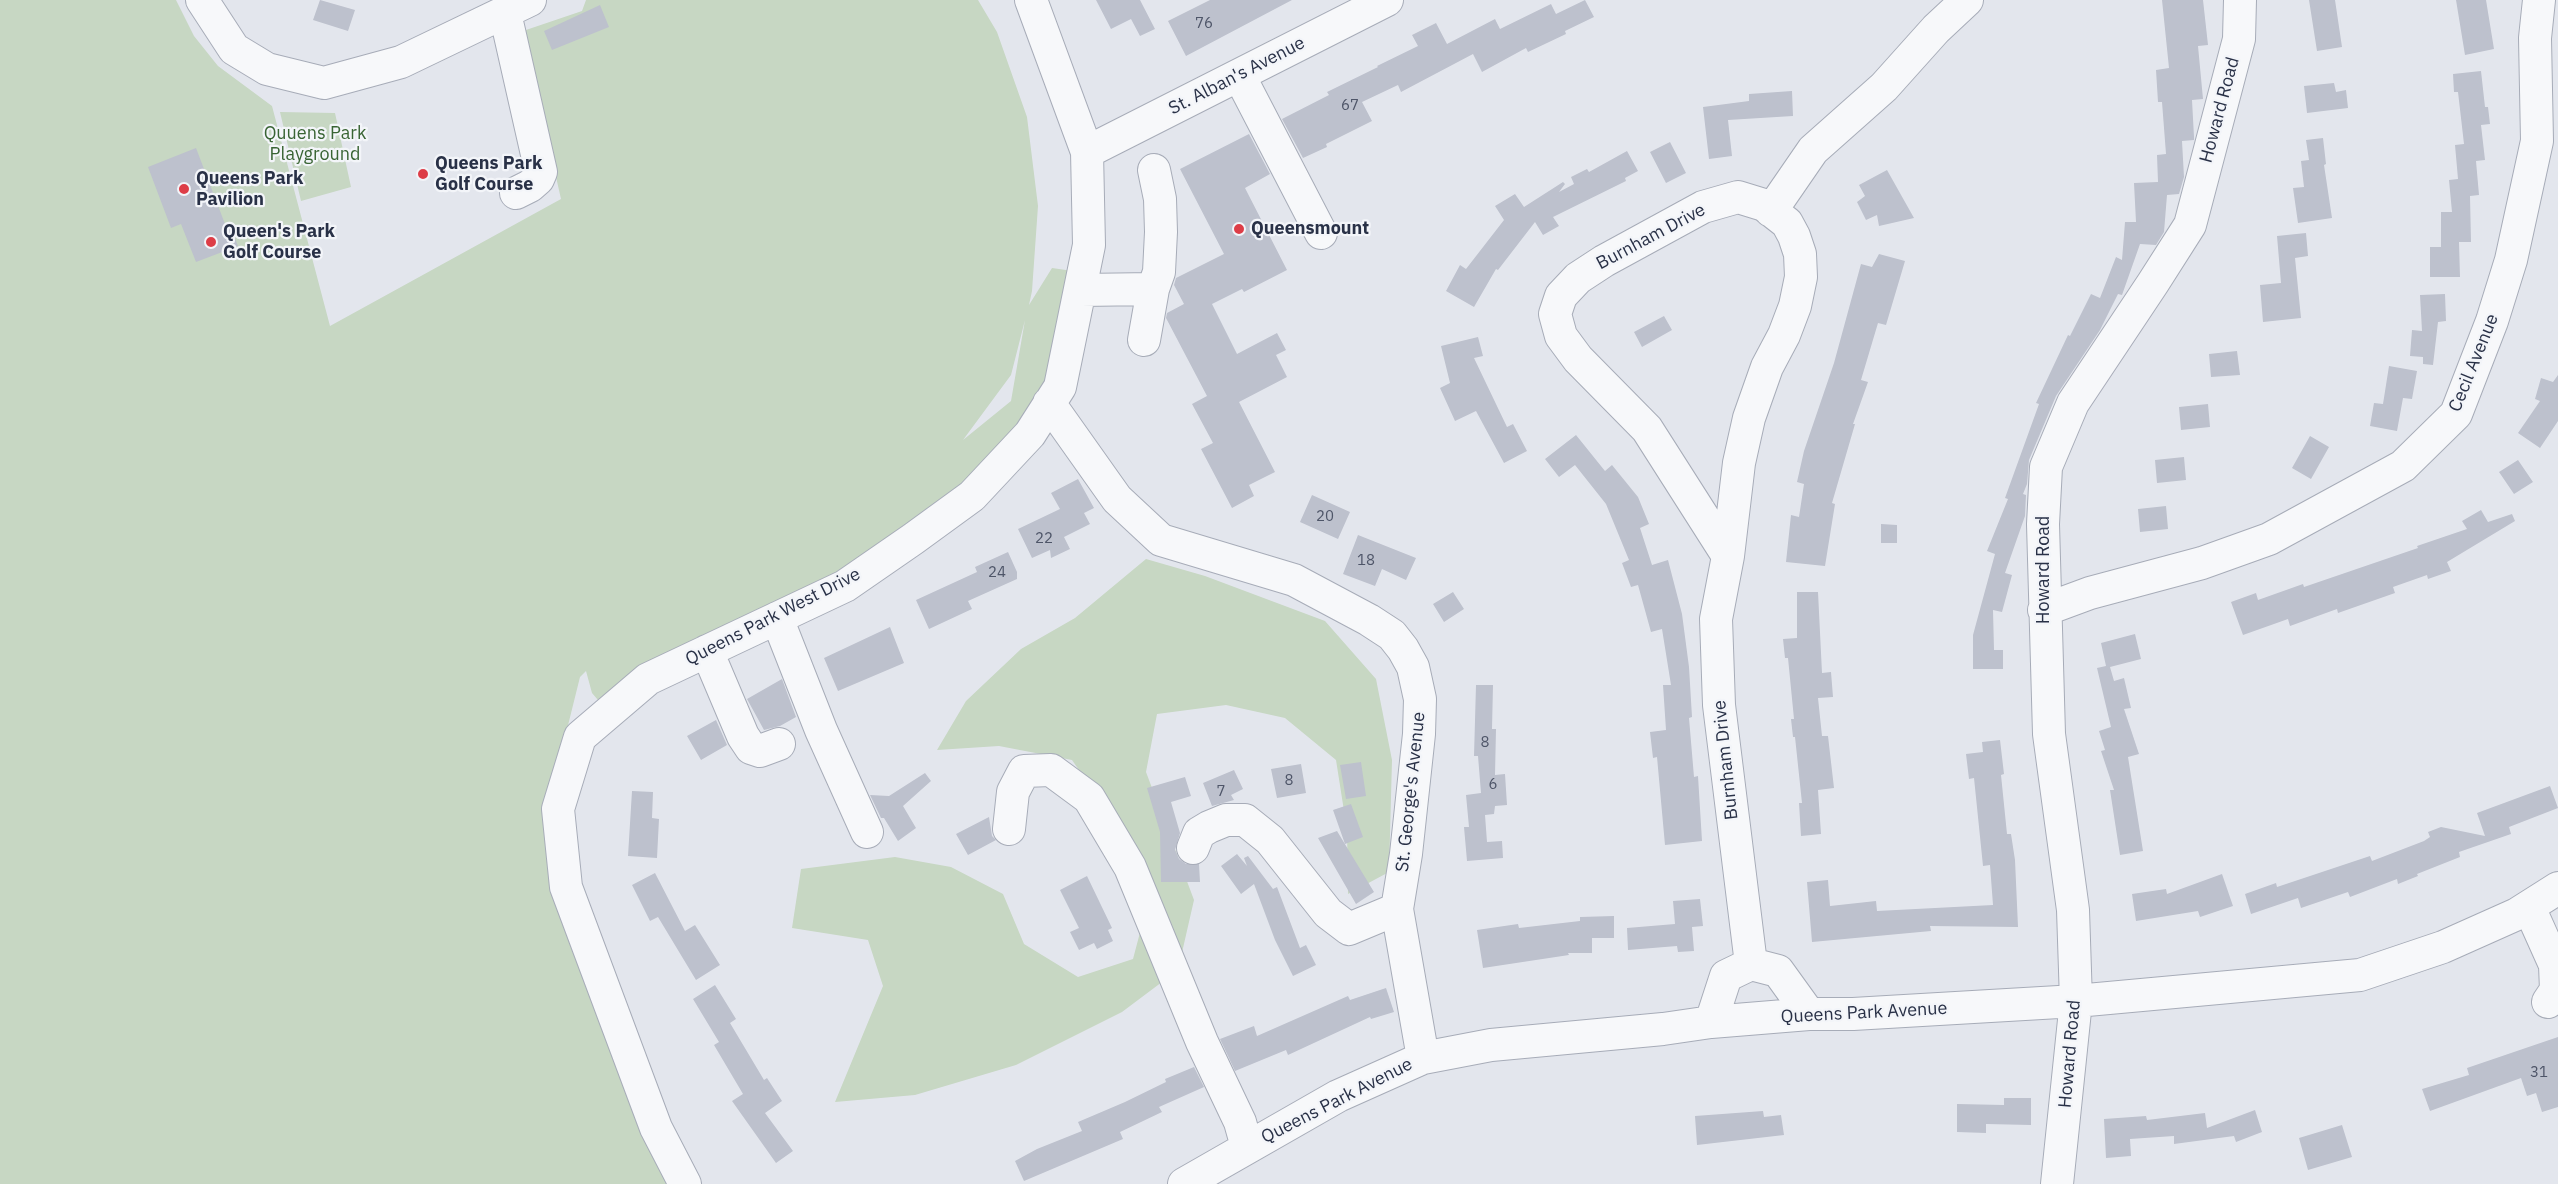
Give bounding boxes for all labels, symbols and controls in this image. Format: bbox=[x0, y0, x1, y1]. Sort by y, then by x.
house number: 76 bbox=[1195, 15, 1213, 33]
street label: St. Alban's Avenue bbox=[1165, 32, 1309, 120]
street label: Howard Road bbox=[2196, 55, 2244, 165]
house number: 67 bbox=[1341, 97, 1359, 115]
park label: Quuens Park Playground bbox=[264, 123, 366, 166]
place label: Queens Park Golf Course bbox=[435, 153, 542, 195]
marker: Queens Park Golf Course bbox=[416, 167, 430, 181]
place label: Queens Park Pavilion bbox=[196, 168, 303, 210]
marker: Queens Park Pavilion bbox=[177, 182, 191, 196]
street label: Burnham Drive bbox=[1593, 199, 1709, 275]
place label: Queensmount bbox=[1251, 218, 1369, 240]
place label: Queen's Park Golf Course bbox=[223, 221, 335, 264]
marker: Queensmount bbox=[1232, 222, 1246, 236]
marker: Queen's Park Golf Course bbox=[204, 235, 218, 249]
street label: Cecil Avenue bbox=[2445, 311, 2503, 415]
house number: 20 bbox=[1316, 508, 1334, 526]
street label: Howard Road bbox=[2033, 516, 2055, 624]
house number: 22 bbox=[1035, 530, 1053, 548]
house number: 18 bbox=[1357, 552, 1375, 570]
street label: Queens Park West Drive bbox=[682, 564, 864, 670]
house number: 24 bbox=[988, 564, 1006, 582]
street label: Burnham Drive bbox=[1709, 699, 1743, 821]
street label: St. George's Avenue bbox=[1392, 711, 1430, 873]
house number: 8 bbox=[1481, 734, 1489, 752]
house number: 8 bbox=[1285, 772, 1293, 790]
house number: 6 bbox=[1489, 776, 1497, 794]
house number: 7 bbox=[1217, 783, 1225, 801]
street label: Queens Park Avenue bbox=[1780, 998, 1948, 1028]
street label: Howard Road bbox=[2055, 999, 2085, 1109]
street label: Queens Park Avenue bbox=[1258, 1054, 1416, 1148]
house number: 31 bbox=[2530, 1064, 2548, 1082]

